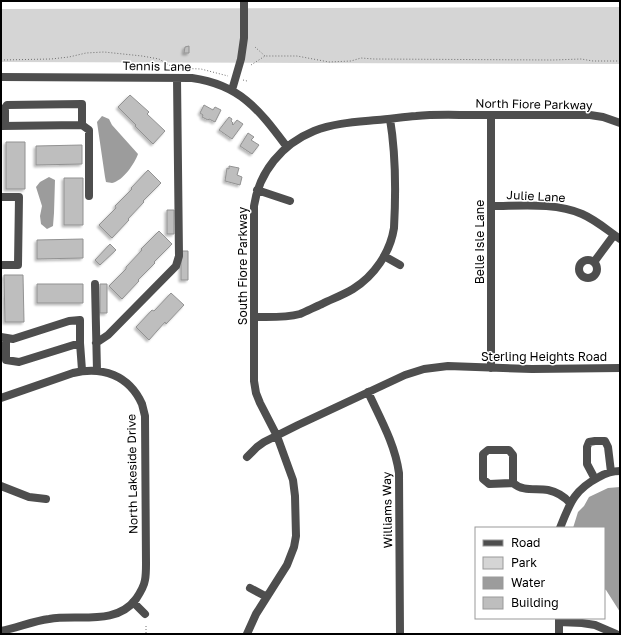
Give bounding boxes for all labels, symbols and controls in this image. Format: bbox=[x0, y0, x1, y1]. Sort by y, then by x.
street label: Tennis Lane bbox=[122, 58, 192, 74]
street label: North Fiore Parkway bbox=[475, 95, 593, 113]
street label: Julie Lane bbox=[506, 187, 566, 205]
street label: Belle Isle Lane bbox=[472, 200, 487, 284]
street label: South Fiore Parkway bbox=[235, 207, 250, 325]
street label: Sterling Heights Road bbox=[481, 349, 607, 364]
street label: North Lakeside Drive bbox=[123, 414, 141, 534]
street label: Williams Way bbox=[379, 471, 395, 548]
legend bbox=[475, 527, 605, 619]
text: Road bbox=[511, 535, 540, 550]
text: Park bbox=[511, 555, 537, 570]
text: Water bbox=[511, 575, 545, 590]
text: Building bbox=[511, 595, 559, 610]

